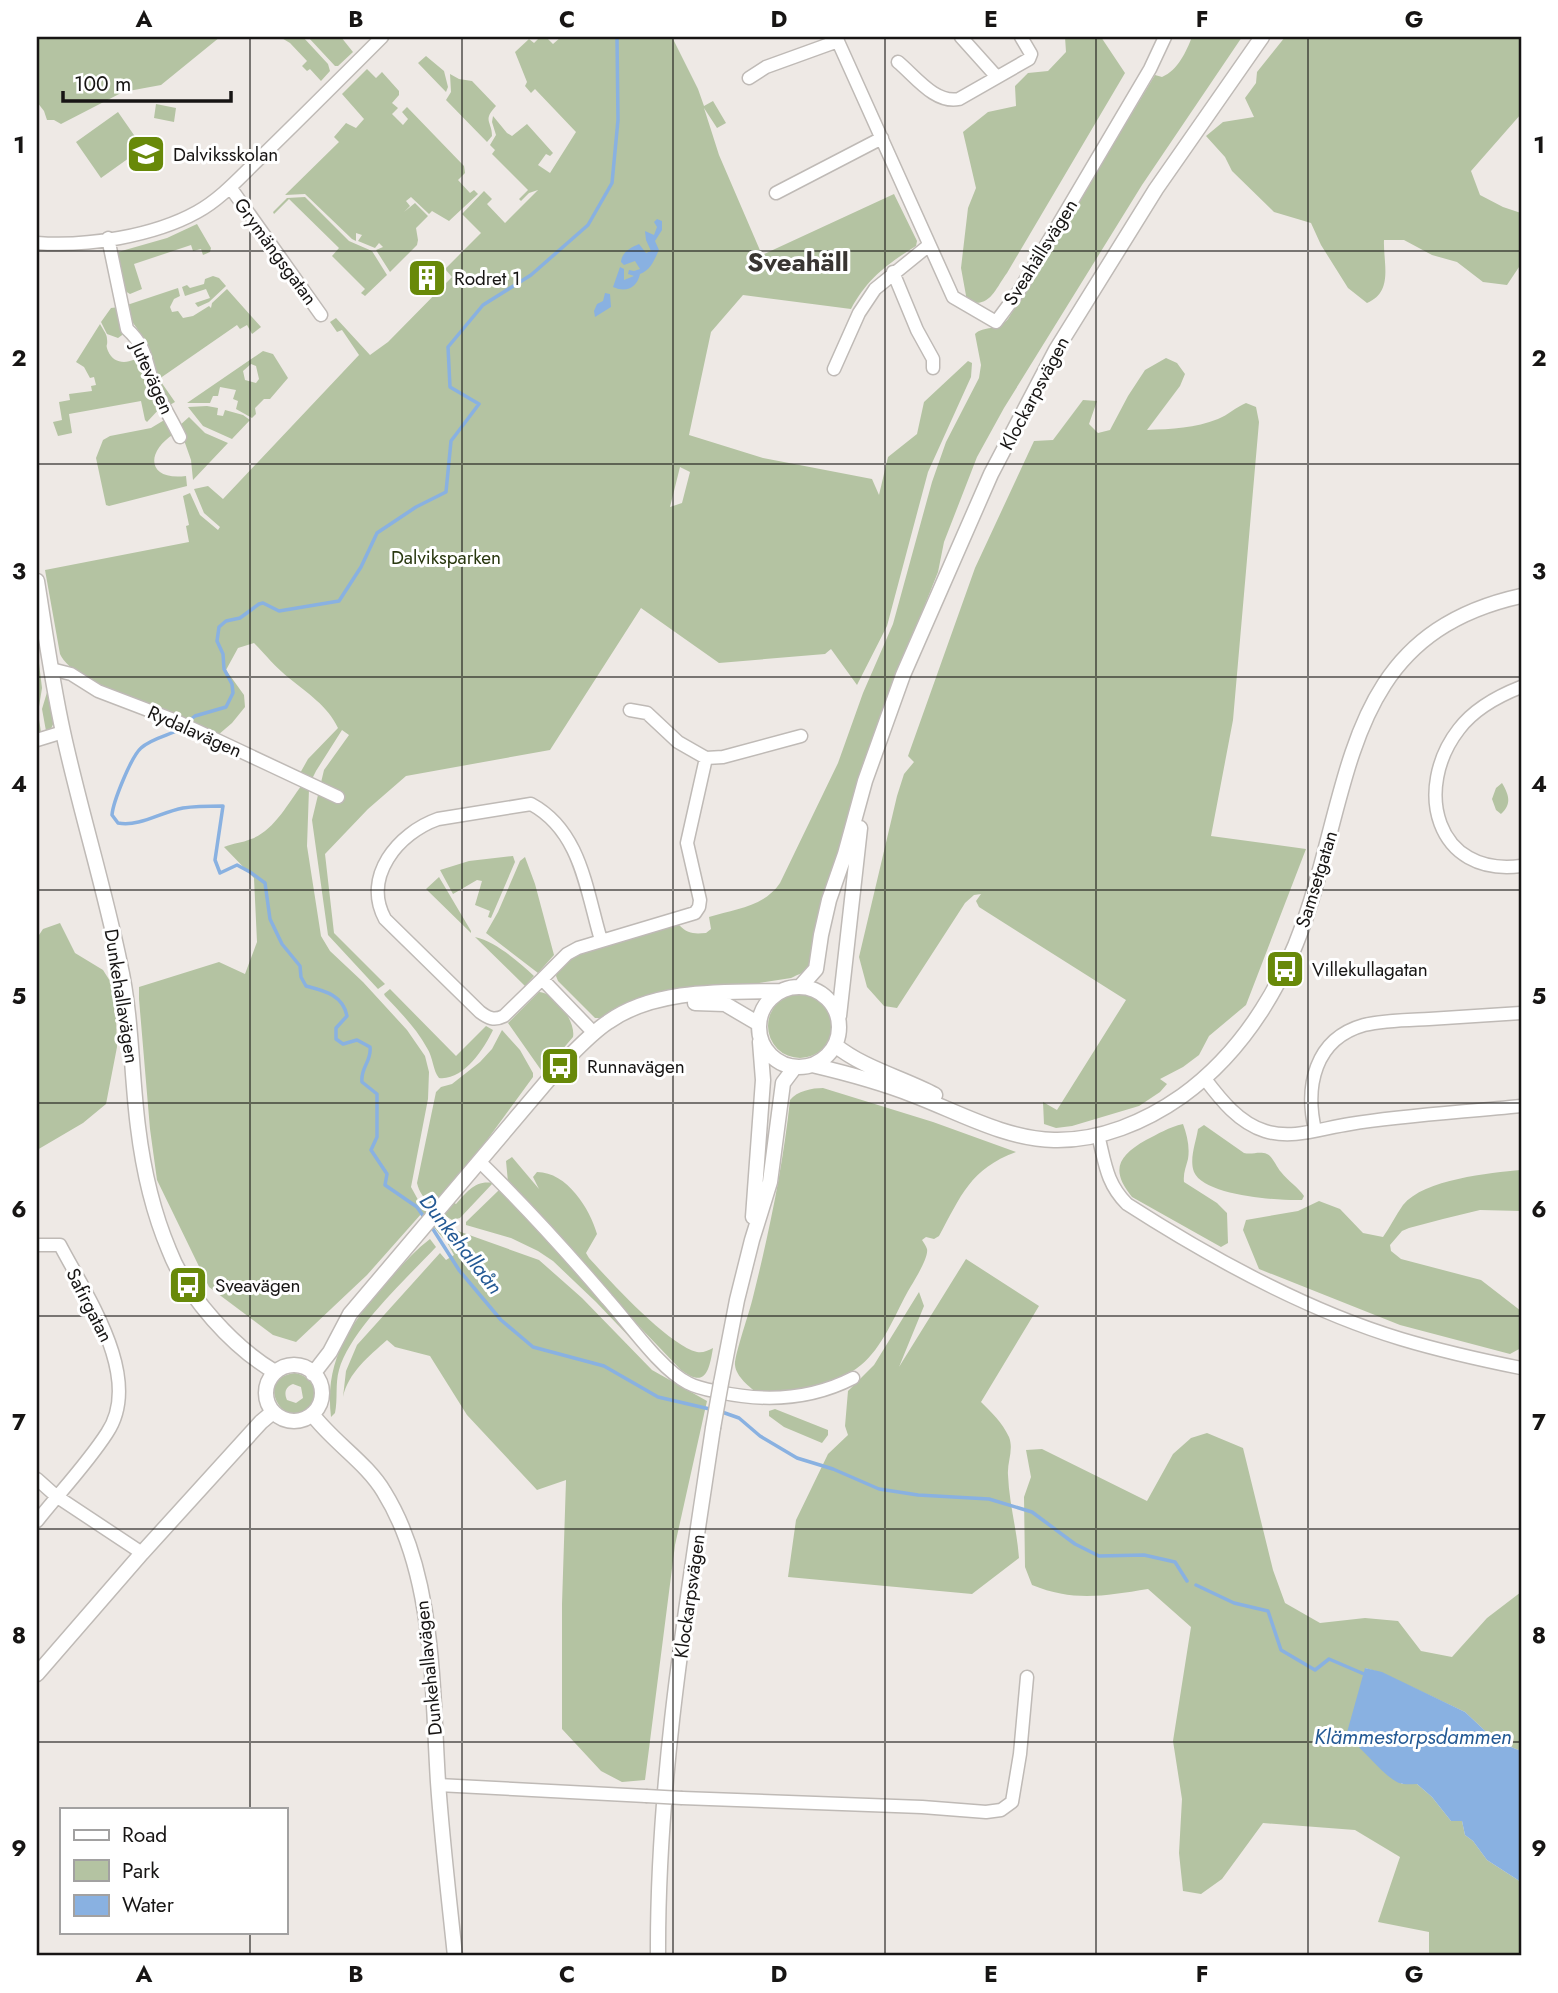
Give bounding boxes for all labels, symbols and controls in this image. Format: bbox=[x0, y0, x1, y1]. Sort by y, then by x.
text: A bbox=[135, 2, 153, 36]
text: B bbox=[348, 2, 364, 36]
text: C bbox=[559, 2, 575, 36]
text: D bbox=[771, 2, 788, 36]
text: E bbox=[984, 2, 998, 36]
text: F bbox=[1196, 2, 1208, 36]
text: G bbox=[1405, 2, 1423, 36]
scale bar bbox=[63, 60, 231, 104]
text: 100 m bbox=[74, 69, 131, 99]
text: 1 bbox=[13, 128, 25, 162]
text: 1 bbox=[1533, 128, 1545, 162]
school or university icon: Dalviksskolan bbox=[125, 133, 167, 175]
place label: Dalviksskolan bbox=[173, 141, 278, 168]
street label: Grymängsgatan bbox=[228, 192, 324, 310]
street label: Sveahällsvägen bbox=[997, 194, 1084, 311]
district label: Sveahäll bbox=[747, 243, 849, 281]
building icon: Rodret 1 bbox=[406, 257, 448, 299]
place label: Rodret 1 bbox=[454, 265, 521, 292]
street label: Klockarpsvägen bbox=[993, 332, 1076, 455]
street label: Jutevägen bbox=[123, 335, 180, 419]
text: 2 bbox=[11, 341, 27, 375]
text: 2 bbox=[1531, 341, 1547, 375]
park label: Dalviksparken bbox=[391, 544, 501, 571]
text: 3 bbox=[12, 554, 26, 588]
text: 3 bbox=[1532, 554, 1546, 588]
street label: Rydalavägen bbox=[143, 699, 246, 764]
text: 4 bbox=[11, 767, 27, 801]
text: 4 bbox=[1531, 767, 1547, 801]
street label: Samsetgatan bbox=[1289, 827, 1344, 931]
street label: Dunkehallavägen bbox=[98, 927, 145, 1065]
bus stop icon: Villekullagatan bbox=[1264, 948, 1306, 990]
place label: Villekullagatan bbox=[1312, 956, 1428, 983]
text: 5 bbox=[12, 979, 26, 1013]
text: 5 bbox=[1532, 979, 1546, 1013]
bus stop icon: Runnavägen bbox=[539, 1045, 581, 1087]
place label: Runnavägen bbox=[587, 1053, 685, 1080]
water label: Dunkehallaån bbox=[412, 1187, 510, 1301]
text: 6 bbox=[11, 1192, 27, 1226]
text: 6 bbox=[1531, 1192, 1547, 1226]
street label: Safirgatan bbox=[59, 1264, 120, 1347]
bus stop icon: Sveavägen bbox=[167, 1264, 209, 1306]
place label: Sveavägen bbox=[215, 1272, 300, 1299]
text: 7 bbox=[12, 1405, 26, 1439]
text: 7 bbox=[1532, 1405, 1546, 1439]
street label: Klockarpsvägen bbox=[667, 1532, 712, 1660]
street label: Dunkehallavägen bbox=[408, 1599, 449, 1737]
text: 8 bbox=[12, 1618, 26, 1652]
text: 8 bbox=[1532, 1618, 1546, 1652]
water label: Klämmestorpsdammen bbox=[1314, 1722, 1512, 1752]
legend bbox=[60, 1808, 287, 1934]
text: Road bbox=[122, 1820, 167, 1850]
text: 9 bbox=[11, 1831, 27, 1865]
text: 9 bbox=[1531, 1831, 1547, 1865]
text: Park bbox=[122, 1856, 160, 1886]
text: Water bbox=[122, 1890, 175, 1920]
text: A bbox=[135, 1957, 153, 1991]
text: B bbox=[348, 1957, 364, 1991]
text: C bbox=[559, 1957, 575, 1991]
text: D bbox=[771, 1957, 788, 1991]
text: E bbox=[984, 1957, 998, 1991]
text: F bbox=[1196, 1957, 1208, 1991]
text: G bbox=[1405, 1957, 1423, 1991]

